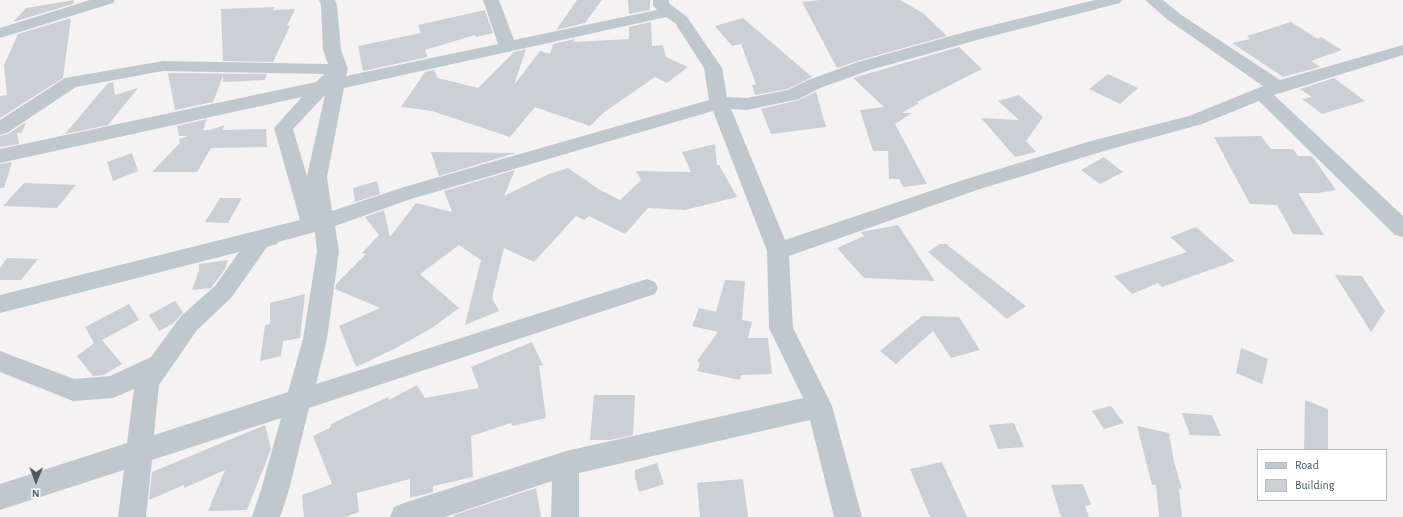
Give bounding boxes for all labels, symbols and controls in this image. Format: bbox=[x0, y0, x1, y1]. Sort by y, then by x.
legend bbox=[1257, 449, 1387, 501]
text: Road bbox=[1295, 459, 1319, 471]
north arrow bbox=[16, 461, 56, 501]
text: Building bbox=[1295, 479, 1335, 491]
text: N bbox=[32, 488, 40, 499]

